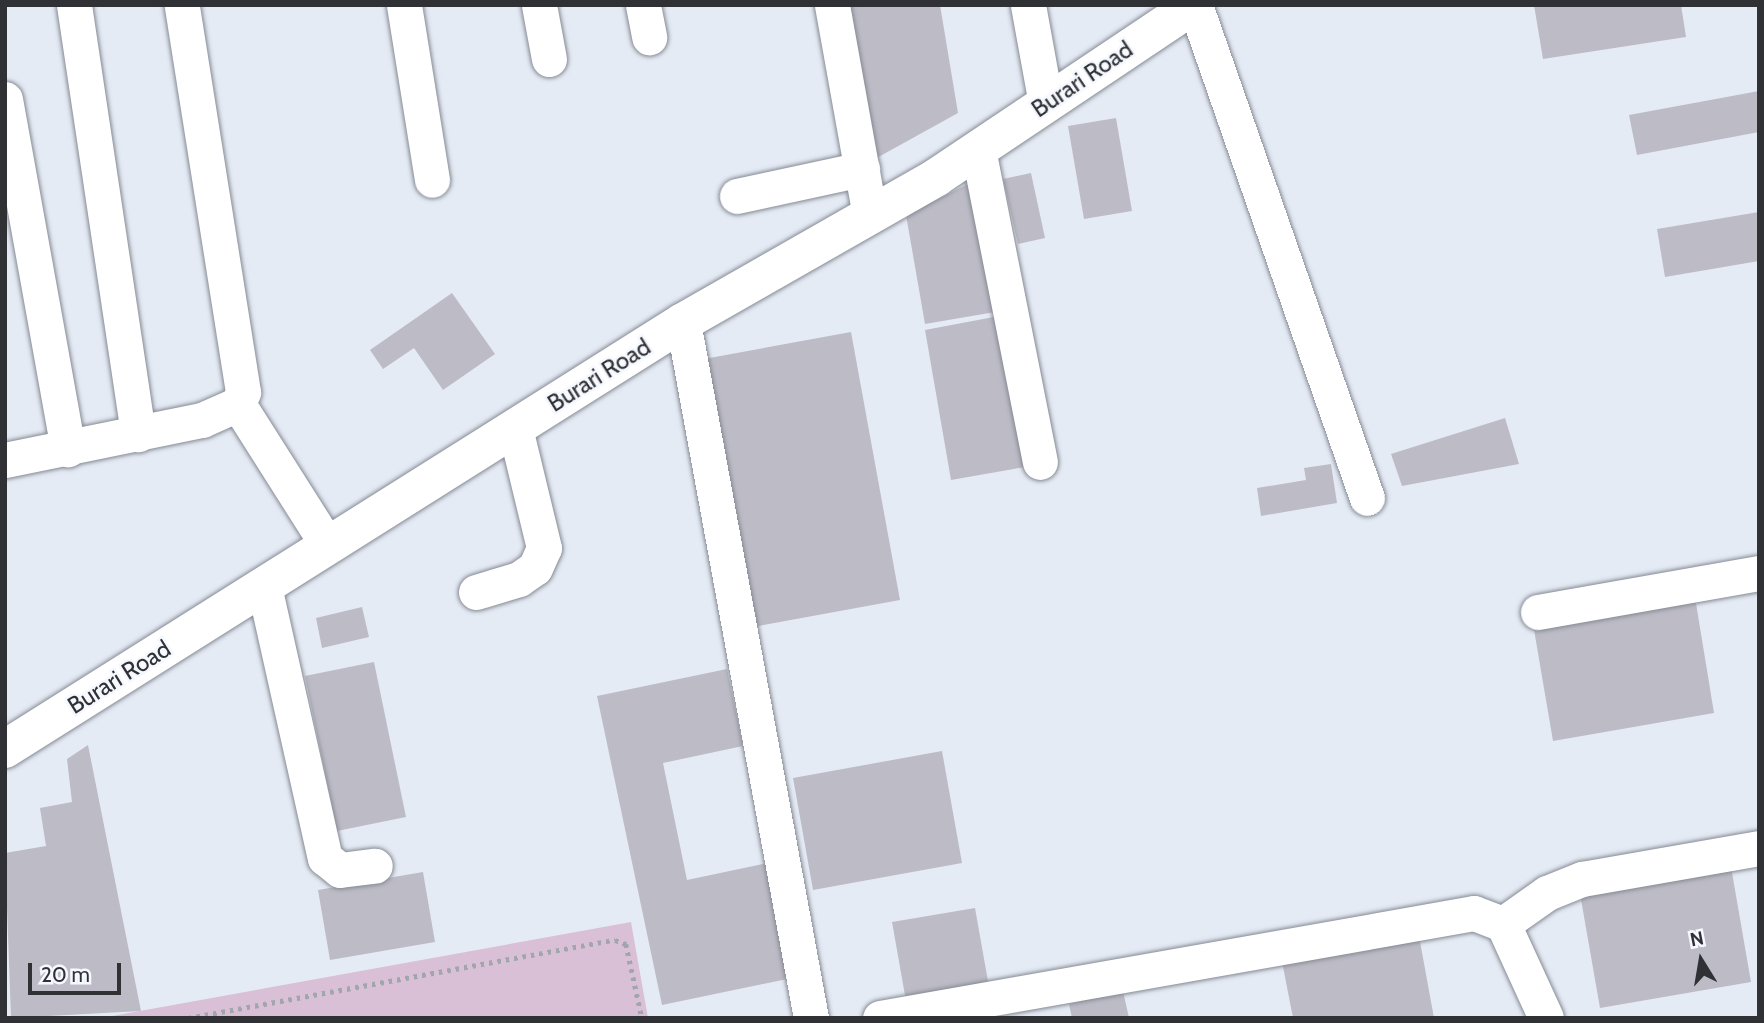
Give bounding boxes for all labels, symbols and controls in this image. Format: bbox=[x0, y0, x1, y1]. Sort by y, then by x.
street label: Burari Road bbox=[1026, 35, 1138, 123]
street label: Burari Road bbox=[542, 332, 656, 418]
street label: Burari Road bbox=[62, 634, 176, 720]
north arrow bbox=[1666, 925, 1736, 995]
text: N bbox=[1688, 926, 1706, 951]
scale bar bbox=[32, 950, 124, 994]
text: 20 m bbox=[41, 962, 90, 987]

